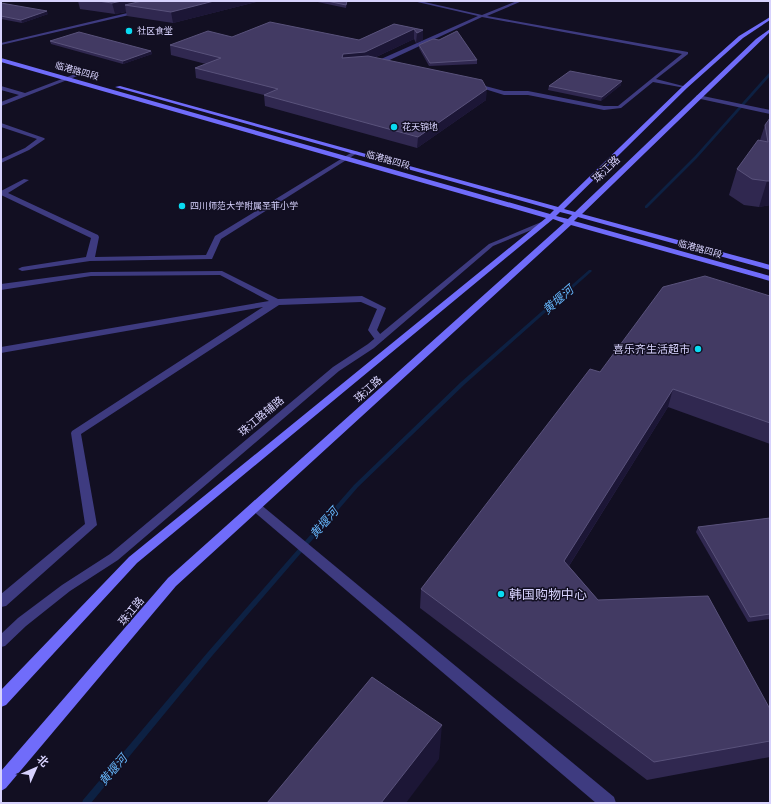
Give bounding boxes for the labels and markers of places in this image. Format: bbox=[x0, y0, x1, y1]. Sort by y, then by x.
place label: 社区食堂 bbox=[137, 25, 173, 36]
marker: 社区食堂 bbox=[124, 26, 134, 36]
place label: 花天锦地 bbox=[402, 121, 438, 132]
marker: 花天锦地 bbox=[389, 122, 399, 132]
place label: 四川师范大学附属圣菲小学 bbox=[190, 200, 298, 211]
marker: 四川师范大学附属圣菲小学 bbox=[177, 201, 187, 211]
place label: 喜乐齐生活超市 bbox=[613, 342, 690, 355]
marker: 喜乐齐生活超市 bbox=[693, 344, 703, 354]
place label: 韩国购物中心 bbox=[509, 586, 587, 602]
marker: 韩国购物中心 bbox=[496, 589, 506, 599]

